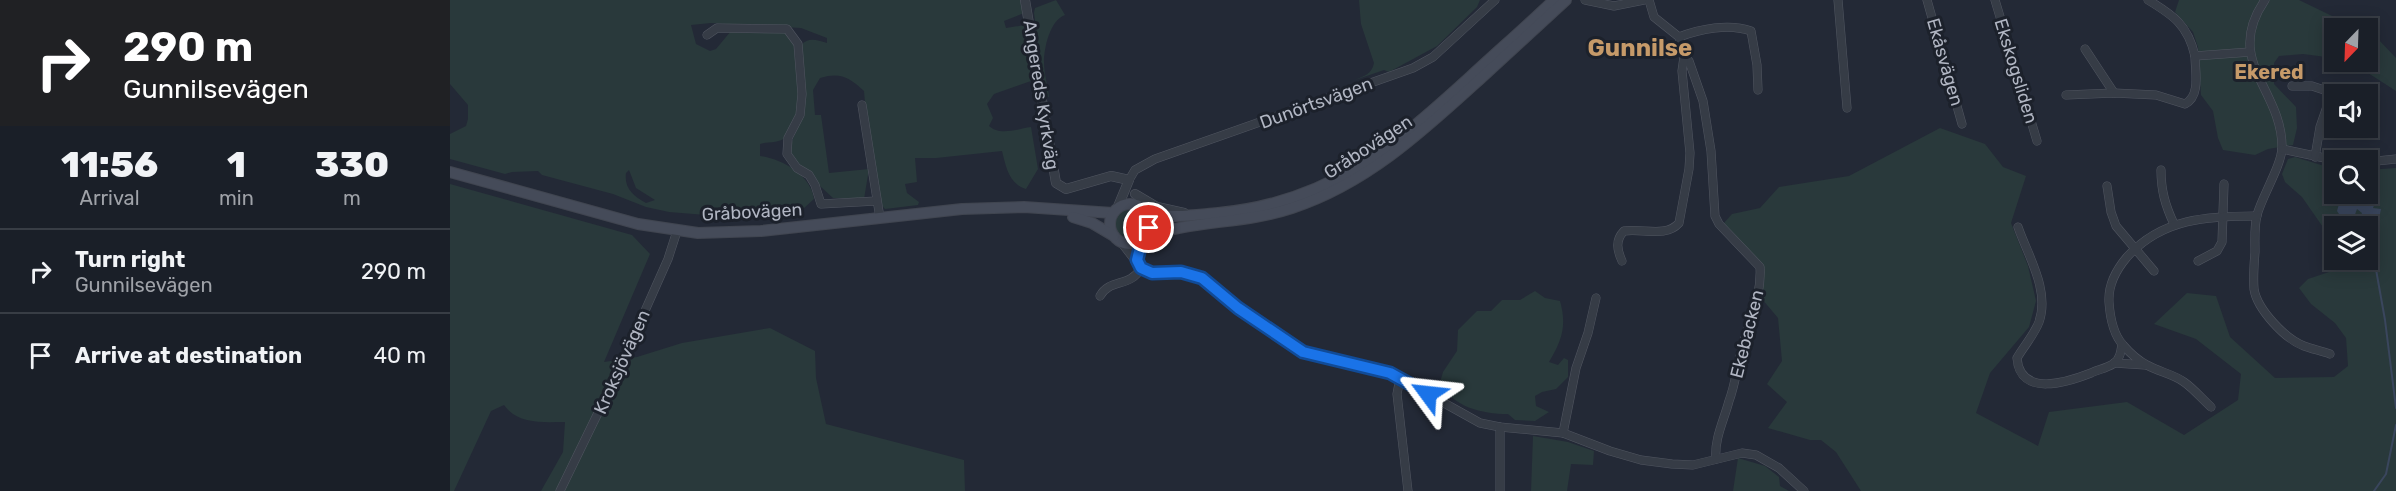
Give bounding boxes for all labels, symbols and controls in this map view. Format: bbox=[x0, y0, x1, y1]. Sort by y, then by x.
street label: Ekåsvägen bbox=[1922, 16, 1968, 108]
street label: Ekskogsliden bbox=[1990, 16, 2042, 126]
north arrow bbox=[2324, 18, 2378, 72]
map controls bbox=[2324, 18, 2378, 270]
street label: Angereds Kyrkväg bbox=[1018, 19, 1064, 171]
text: 290 m bbox=[123, 22, 253, 72]
icon: right bbox=[24, 24, 102, 102]
district label: Gunnilse bbox=[1588, 34, 1692, 62]
district label: Ekered bbox=[2234, 60, 2304, 84]
street label: Dunörtsvägen bbox=[1257, 72, 1375, 134]
text: Gunnilsevägen bbox=[123, 73, 309, 105]
button: sound bbox=[2324, 84, 2378, 138]
street label: Gråbovägen bbox=[1320, 110, 1416, 184]
text: 11:56 bbox=[61, 143, 158, 186]
text: 1 bbox=[227, 143, 246, 186]
text: 330 bbox=[315, 143, 389, 186]
button: search bbox=[2324, 150, 2378, 204]
text: Arrival bbox=[79, 186, 140, 210]
text: min bbox=[219, 186, 254, 210]
text: m bbox=[343, 186, 361, 210]
street label: Gråbovägen bbox=[701, 198, 803, 226]
pin bbox=[1123, 202, 1174, 253]
icon: arrive bbox=[1132, 211, 1165, 244]
button: layers bbox=[2324, 216, 2378, 270]
text: Turn right bbox=[75, 246, 185, 273]
icon: right bbox=[24, 255, 57, 288]
text: 290 m bbox=[361, 258, 426, 285]
text: Gunnilsevägen bbox=[75, 273, 213, 297]
street label: Ekebacken bbox=[1725, 288, 1769, 380]
street label: Kroksjövägen bbox=[589, 306, 655, 418]
icon: arrive bbox=[24, 339, 57, 372]
text: Arrive at destination bbox=[75, 342, 302, 369]
text: 40 m bbox=[373, 342, 426, 369]
position arrow bbox=[1396, 362, 1460, 426]

